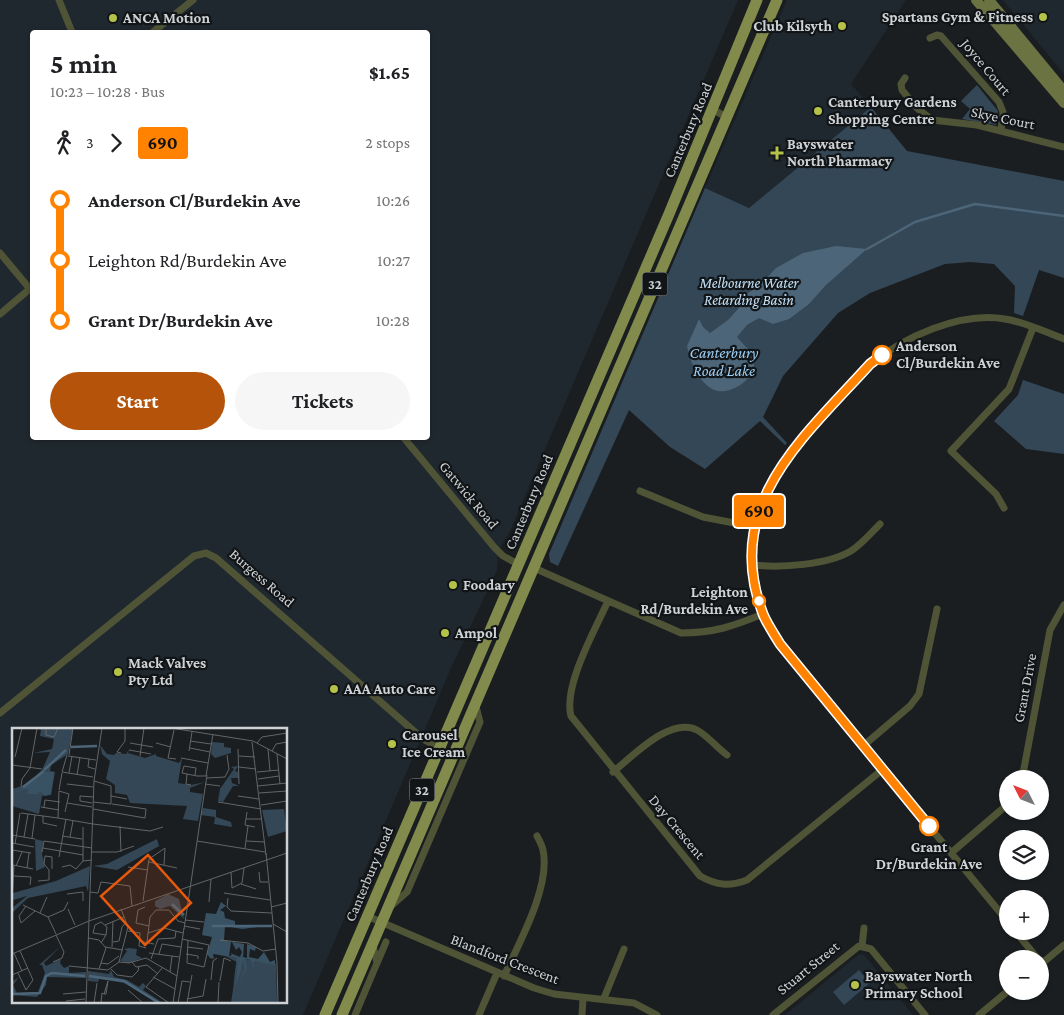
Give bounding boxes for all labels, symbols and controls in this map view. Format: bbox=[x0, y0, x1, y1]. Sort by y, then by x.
place label: Spartans Gym & Fitness bbox=[882, 9, 1033, 25]
place label: ANCA Motion bbox=[122, 10, 210, 26]
marker: Spartans Gym & Fitness bbox=[1037, 11, 1049, 23]
marker: ANCA Motion bbox=[107, 12, 119, 24]
place label: Club Kilsyth bbox=[753, 18, 832, 34]
marker: Club Kilsyth bbox=[836, 20, 848, 32]
street label: Joyce Court bbox=[956, 34, 1015, 100]
text: 5 min bbox=[50, 48, 117, 79]
text: $1.65 bbox=[369, 62, 410, 83]
street label: Canterbury Road bbox=[661, 80, 716, 180]
text: 10:23 – 10:28 · Bus bbox=[50, 83, 165, 100]
place label: Canterbury Gardens Shopping Centre bbox=[828, 94, 957, 127]
street label: Skye Court bbox=[970, 103, 1037, 134]
marker: Canterbury Gardens Shopping Centre bbox=[812, 105, 824, 117]
icon: walk bbox=[50, 129, 78, 157]
icon: forward bbox=[102, 129, 130, 157]
text: 690 bbox=[148, 133, 178, 153]
text: 3 bbox=[86, 134, 94, 151]
text: 2 stops bbox=[365, 134, 410, 151]
place label: Bayswater North Pharmacy bbox=[787, 136, 893, 169]
marker: Bayswater North Pharmacy bbox=[771, 147, 783, 159]
text: Anderson Cl/Burdekin Ave bbox=[88, 190, 301, 211]
text: 10:26 bbox=[376, 192, 410, 209]
text: Leighton Rd/Burdekin Ave bbox=[88, 250, 287, 271]
text: 10:27 bbox=[377, 252, 410, 269]
road number: 32 bbox=[642, 272, 668, 296]
park label: Melbourne Water Retarding Basin bbox=[698, 275, 799, 309]
text: Grant Dr/Burdekin Ave bbox=[88, 310, 273, 331]
text: 10:28 bbox=[376, 312, 410, 329]
place label: Anderson Cl/Burdekin Ave bbox=[895, 338, 1000, 371]
water label: Canterbury Road Lake bbox=[690, 344, 759, 379]
marker: Anderson Cl/Burdekin Ave bbox=[872, 345, 892, 365]
button: Start bbox=[50, 372, 225, 430]
button: Tickets bbox=[235, 372, 410, 430]
street label: Canterbury Road bbox=[502, 452, 557, 552]
street label: Gatwick Road bbox=[436, 458, 502, 532]
line badge: 690 bbox=[730, 495, 788, 527]
text: 690 bbox=[744, 501, 774, 521]
street label: Burgess Road bbox=[226, 546, 298, 611]
place label: Foodary bbox=[463, 577, 516, 593]
marker: Foodary bbox=[447, 579, 459, 591]
place label: Leighton Rd/Burdekin Ave bbox=[640, 584, 748, 617]
marker: Leighton Rd/Burdekin Ave bbox=[752, 594, 766, 608]
place label: Ampol bbox=[454, 625, 498, 641]
marker: Ampol bbox=[439, 627, 451, 639]
street label: Grant Drive bbox=[1010, 652, 1040, 724]
place label: Mack Valves Pty Ltd bbox=[128, 655, 206, 688]
marker: Mack Valves Pty Ltd bbox=[112, 666, 124, 678]
place label: AAA Auto Care bbox=[343, 681, 436, 697]
marker: AAA Auto Care bbox=[328, 683, 340, 695]
place label: Carousel Ice Cream bbox=[402, 727, 466, 760]
inset map bbox=[12, 728, 288, 1002]
marker: Carousel Ice Cream bbox=[386, 738, 398, 750]
north arrow bbox=[999, 770, 1049, 820]
map controls bbox=[999, 770, 1049, 1000]
road number: 32 bbox=[410, 778, 434, 802]
street label: Day Crescent bbox=[645, 792, 709, 864]
marker: Grant Dr/Burdekin Ave bbox=[919, 816, 939, 836]
street label: Canterbury Road bbox=[342, 824, 397, 924]
button: layers bbox=[999, 830, 1049, 880]
place label: Grant Dr/Burdekin Ave bbox=[876, 839, 982, 872]
button: + bbox=[999, 890, 1049, 940]
street label: Blandford Crescent bbox=[449, 931, 562, 987]
street label: Stuart Street bbox=[774, 937, 843, 998]
button: − bbox=[999, 950, 1049, 1000]
place label: Bayswater North Primary School bbox=[865, 968, 973, 1001]
marker: Bayswater North Primary School bbox=[849, 979, 861, 991]

